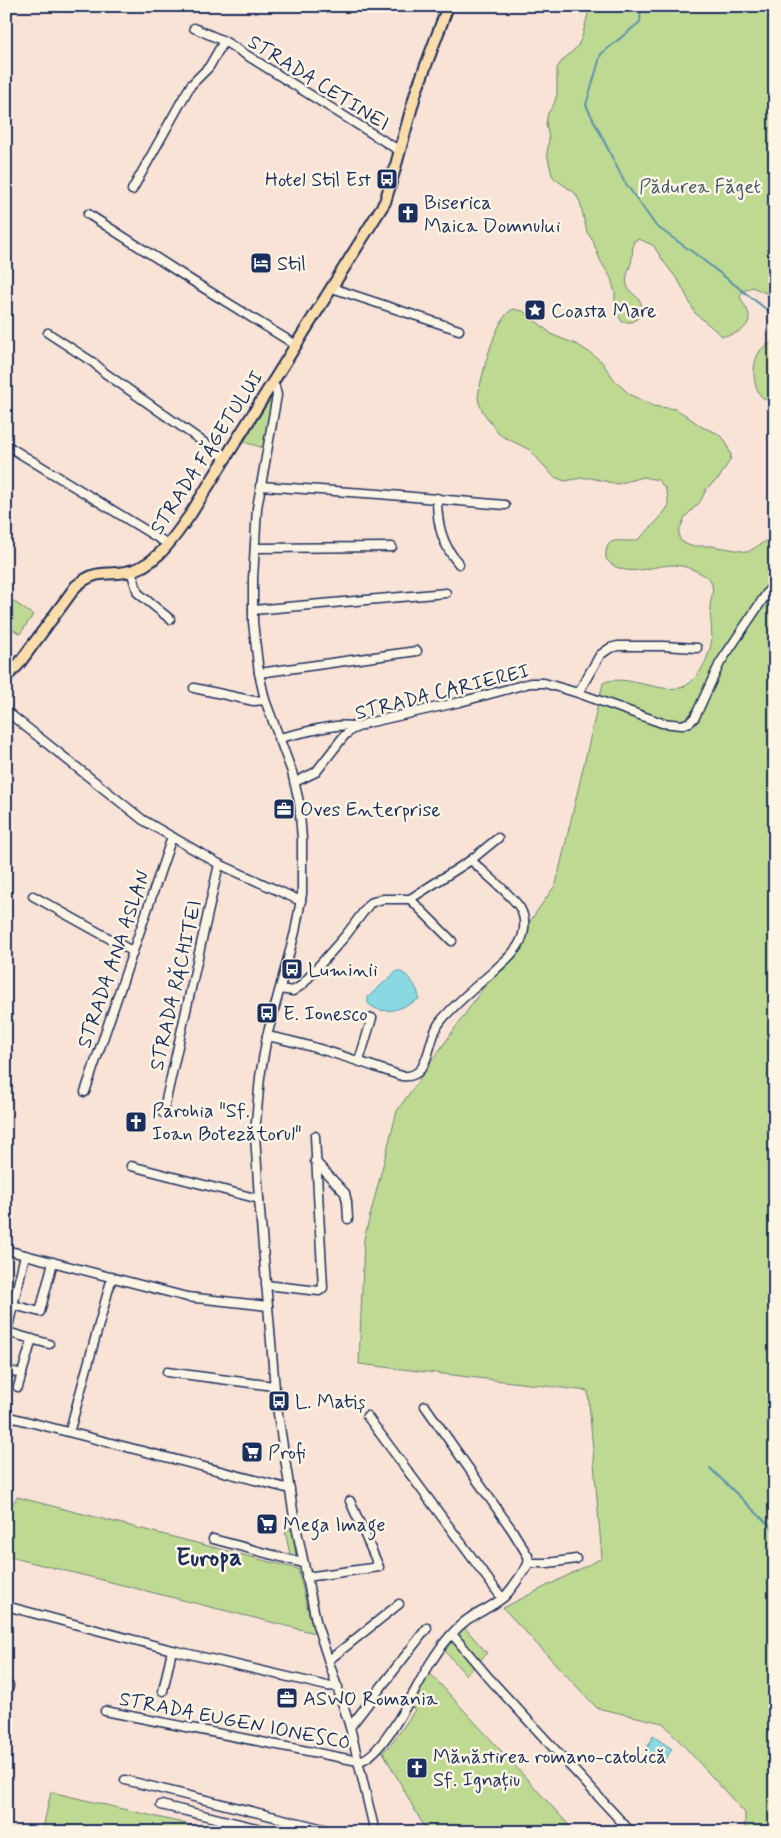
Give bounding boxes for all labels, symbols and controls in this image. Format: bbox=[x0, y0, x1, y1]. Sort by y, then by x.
street label: STRADA CETINEI bbox=[242, 29, 394, 138]
place label: Hotel Stil Est bbox=[265, 167, 371, 194]
bus stop icon: Hotel Stil Est bbox=[375, 167, 399, 191]
park label: Pădurea Făget bbox=[639, 174, 761, 201]
place label: Biserica Maica Domnului bbox=[424, 190, 560, 240]
church icon: Biserica Maica Domnului bbox=[396, 201, 420, 225]
hotel icon: Stil bbox=[249, 251, 273, 275]
place label: Stil bbox=[277, 251, 306, 278]
place icon: Coasta Mare bbox=[523, 298, 547, 322]
place label: Coasta Mare bbox=[551, 298, 656, 325]
street label: STRADA FĂGETULUI bbox=[144, 365, 271, 540]
street label: STRADA CARIEREI bbox=[352, 658, 532, 727]
office icon: Oves Enterprise bbox=[272, 797, 296, 821]
place label: Oves Enterprise bbox=[300, 797, 441, 824]
street label: STRADA ANA ASLAN bbox=[71, 867, 157, 1052]
street label: STRADA RĂCHITEI bbox=[144, 897, 209, 1073]
bus stop icon: Luminii bbox=[280, 957, 304, 981]
place label: Luminii bbox=[308, 957, 378, 984]
bus stop icon: E. Ionesco bbox=[255, 1001, 279, 1025]
place label: E. Ionesco bbox=[283, 1001, 368, 1028]
place label: Parohia "Sf. Ioan Botezătorul" bbox=[152, 1098, 302, 1148]
church icon: Parohia "Sf. Ioan Botezătorul" bbox=[124, 1110, 148, 1134]
bus stop icon: L. Matiș bbox=[267, 1389, 291, 1413]
place label: L. Matiș bbox=[295, 1389, 366, 1416]
supermarket icon: Profi bbox=[240, 1440, 264, 1464]
place label: Profi bbox=[268, 1440, 306, 1467]
supermarket icon: Mega Image bbox=[255, 1512, 279, 1536]
place label: Mega Image bbox=[283, 1512, 386, 1541]
district label: Europa bbox=[176, 1542, 242, 1575]
street label: STRADA EUGEN IONESCO bbox=[117, 1686, 353, 1757]
office icon: ASWO Romania bbox=[275, 1686, 299, 1710]
place label: ASWO Romania bbox=[303, 1686, 439, 1713]
place label: Mănăstirea romano-catolică Sf. Ignațiu bbox=[433, 1744, 667, 1794]
church icon: Mănăstirea romano-catolică Sf. Ignațiu bbox=[405, 1756, 429, 1780]

